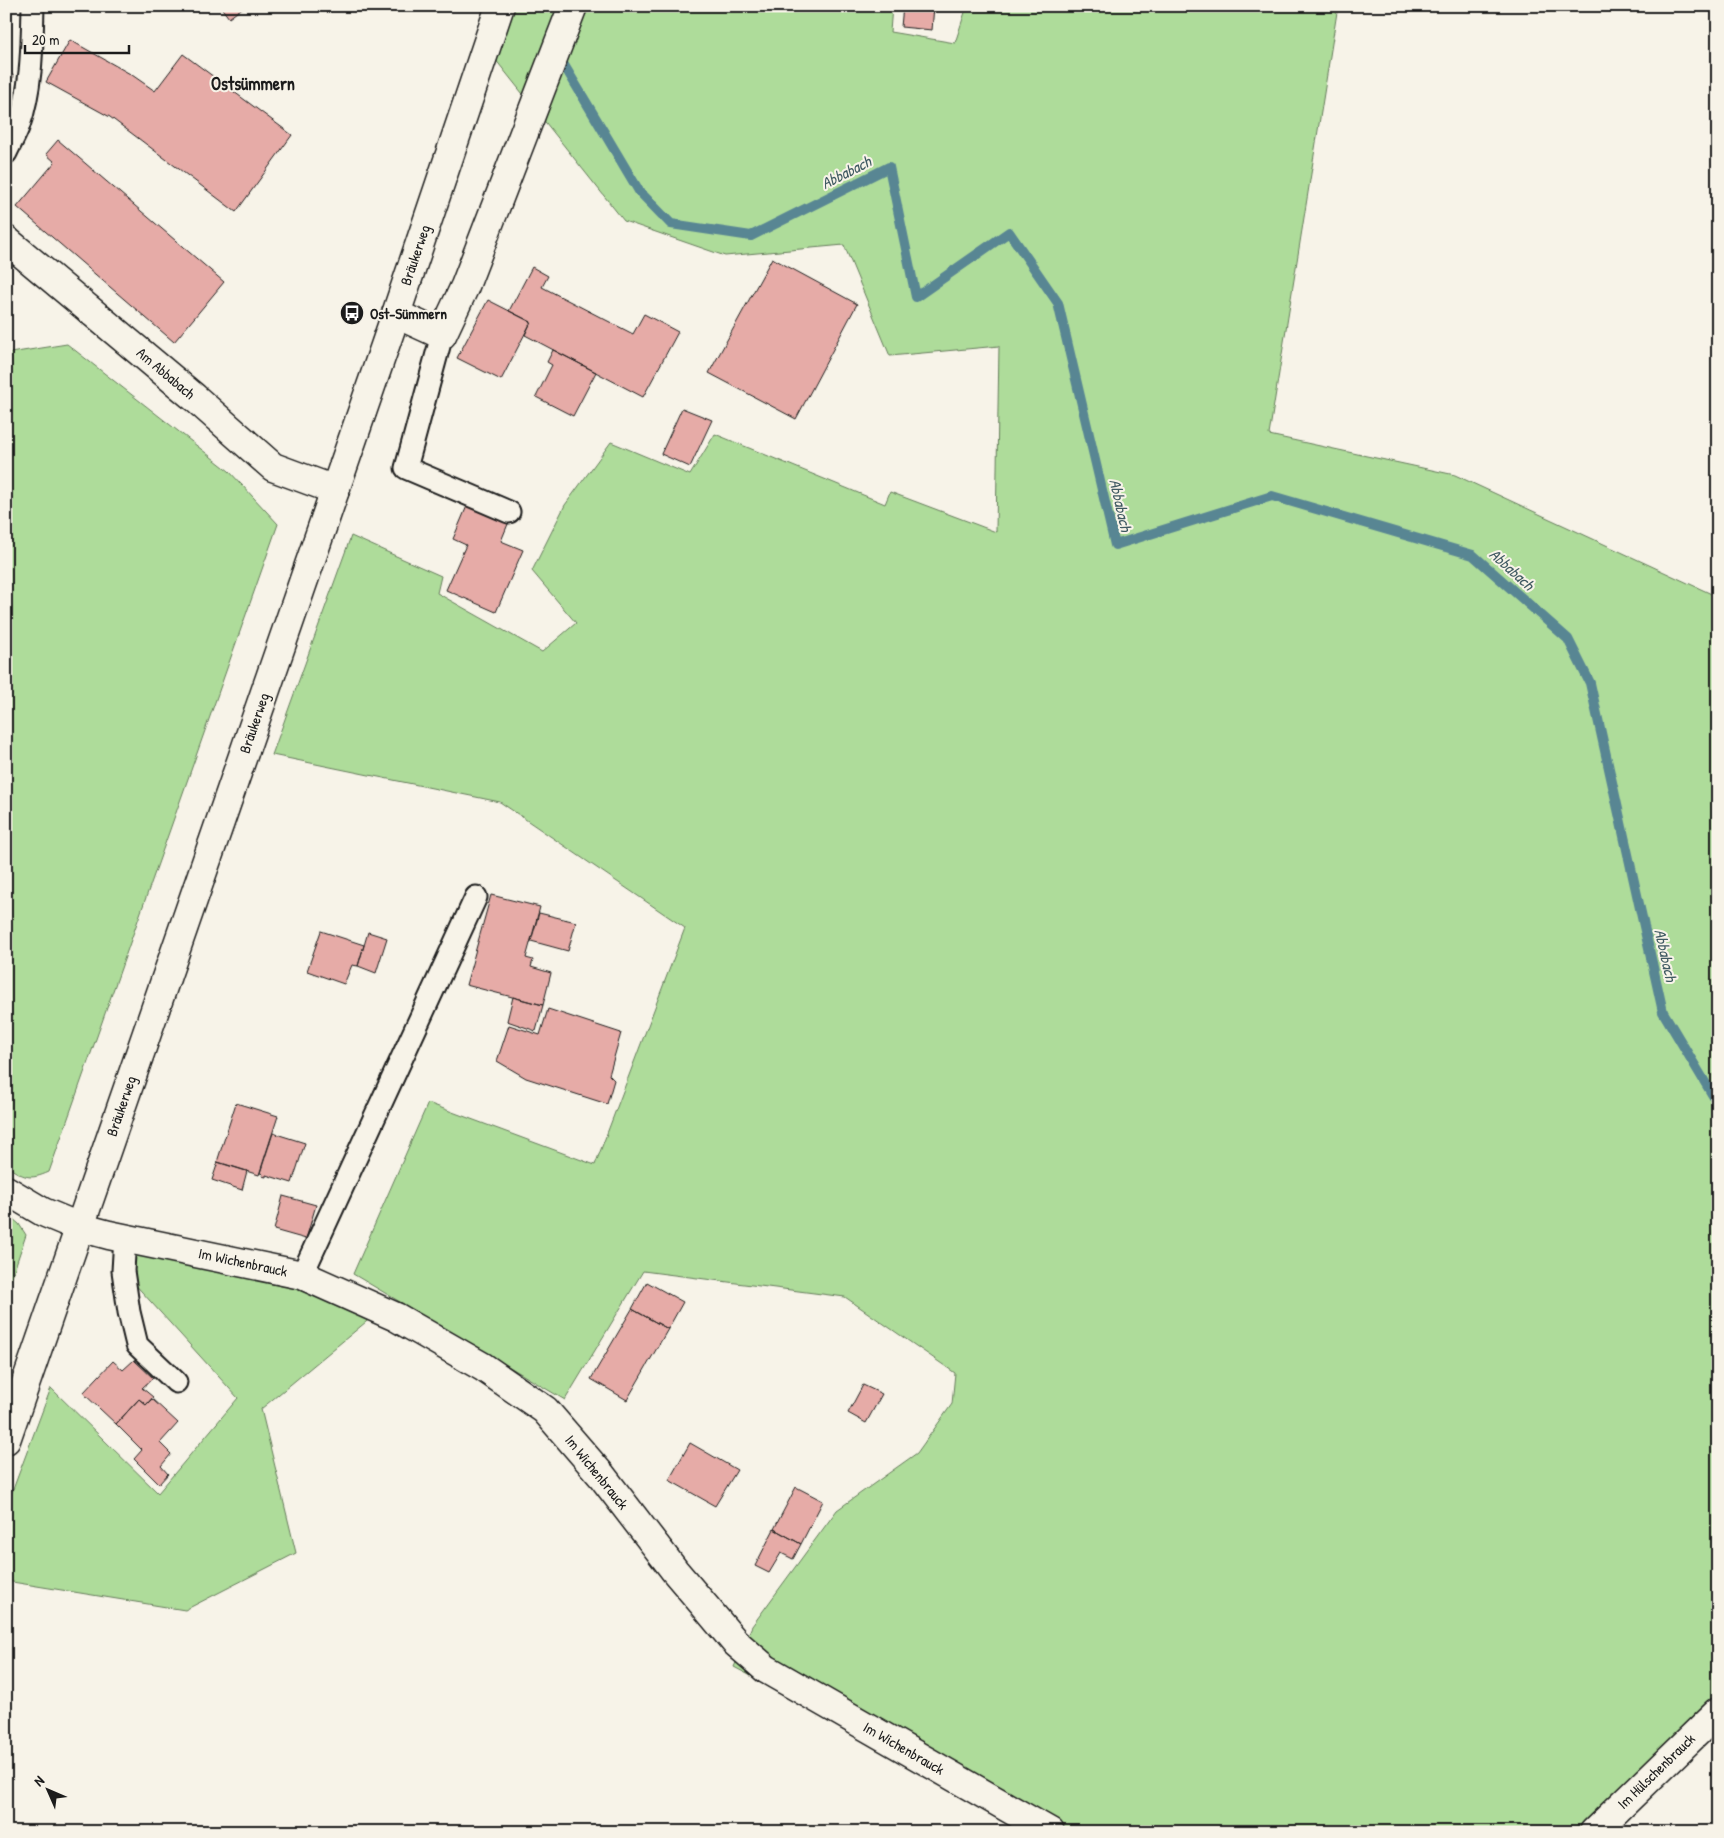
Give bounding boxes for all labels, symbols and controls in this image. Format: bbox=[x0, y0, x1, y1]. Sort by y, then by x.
scale bar bbox=[25, 22, 129, 54]
text: 20 m bbox=[32, 29, 59, 50]
district label: Ostsümmern bbox=[211, 71, 295, 96]
water label: Abbabach bbox=[817, 150, 876, 194]
street label: Bräukerweg bbox=[395, 222, 435, 288]
bus stop icon: Ost-Sümmern bbox=[339, 300, 365, 326]
place label: Ost-Sümmern bbox=[370, 303, 447, 324]
street label: Am Abbabach bbox=[132, 342, 200, 404]
water label: Abbabach bbox=[1104, 477, 1138, 535]
water label: Abbabach bbox=[1485, 543, 1540, 596]
street label: Bräukerweg bbox=[234, 690, 274, 756]
water label: Abbabach bbox=[1649, 927, 1683, 985]
street label: Bräukerweg bbox=[101, 1073, 141, 1139]
street label: Im Wichenbrauck bbox=[197, 1242, 289, 1282]
street label: Im Wichenbrauck bbox=[560, 1430, 634, 1514]
street label: Im Wichenbrauck bbox=[860, 1716, 948, 1780]
street label: Im Hülschenbrauck bbox=[1612, 1728, 1700, 1814]
north arrow bbox=[22, 1766, 72, 1816]
text: N bbox=[29, 1771, 48, 1790]

